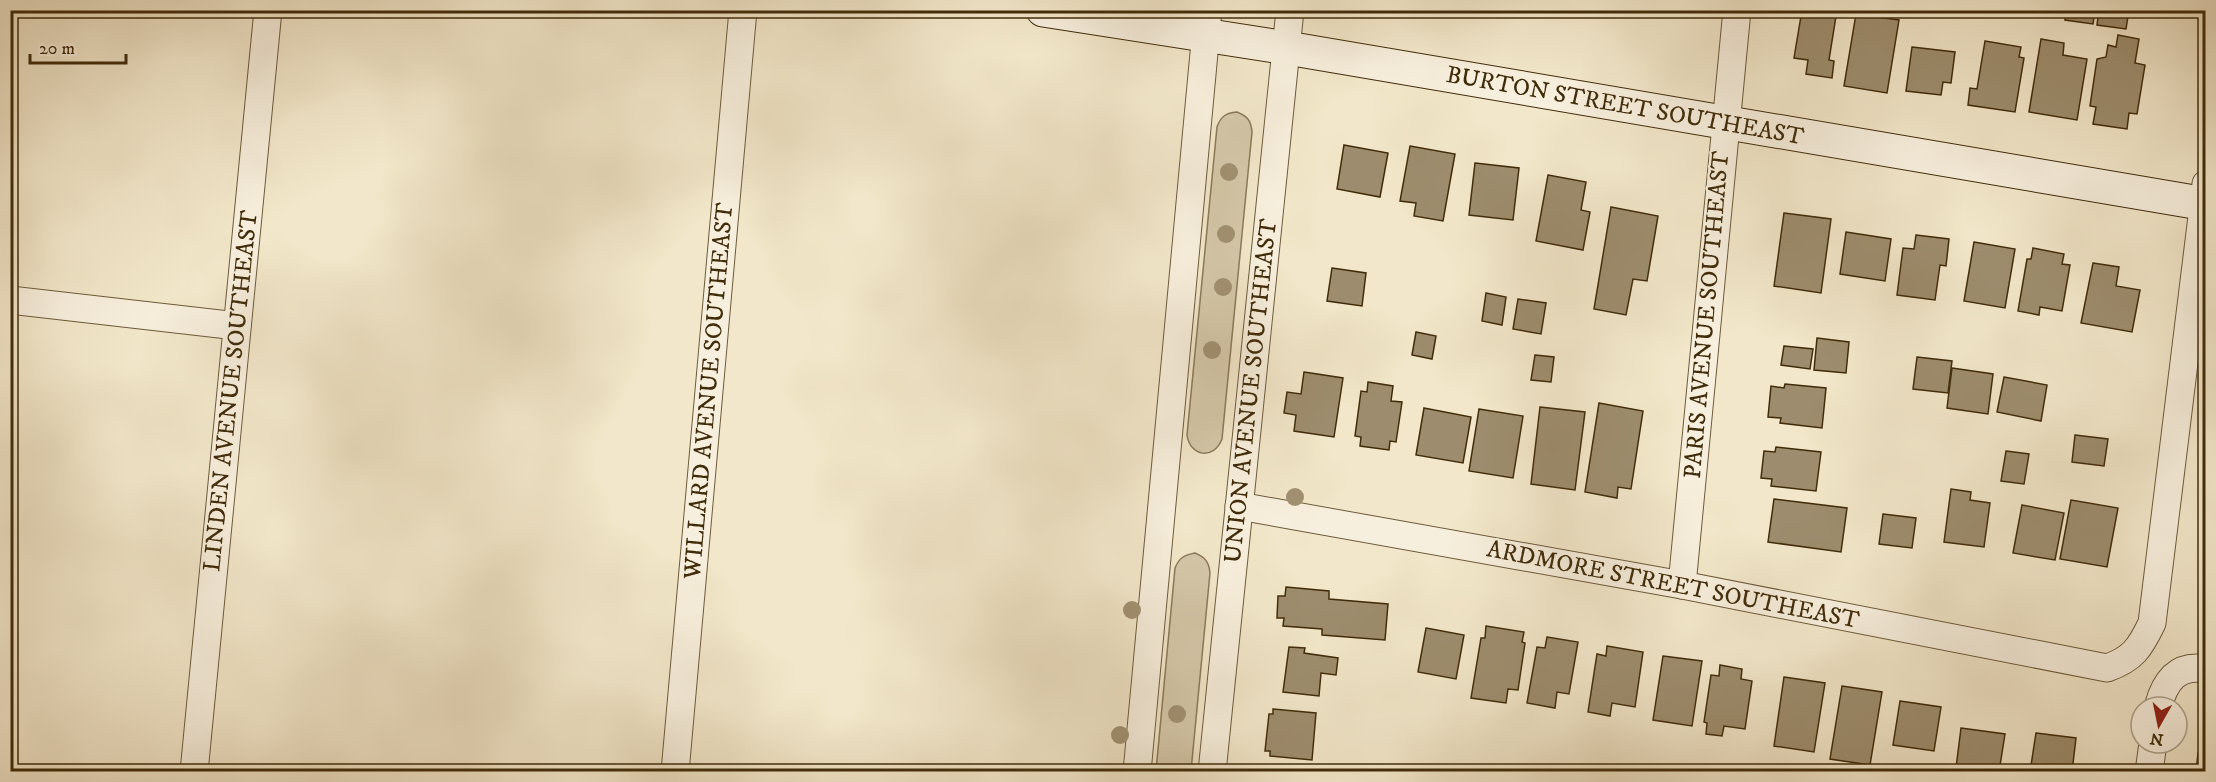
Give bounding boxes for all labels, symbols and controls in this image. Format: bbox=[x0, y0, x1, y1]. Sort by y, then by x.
scale bar bbox=[30, 27, 126, 65]
text: 20 m bbox=[39, 38, 75, 60]
street label: BURTON STREET SOUTHEAST bbox=[1444, 60, 1806, 152]
street label: PARIS AVENUE SOUTHEAST bbox=[1678, 150, 1736, 480]
street label: WILLARD AVENUE SOUTHEAST bbox=[678, 202, 740, 581]
street label: LINDEN AVENUE SOUTHEAST bbox=[197, 209, 265, 573]
street label: UNION AVENUE SOUTHEAST bbox=[1218, 217, 1284, 565]
street label: ARDMORE STREET SOUTHEAST bbox=[1484, 534, 1862, 636]
north arrow bbox=[2129, 695, 2189, 755]
text: N bbox=[2149, 728, 2165, 750]

